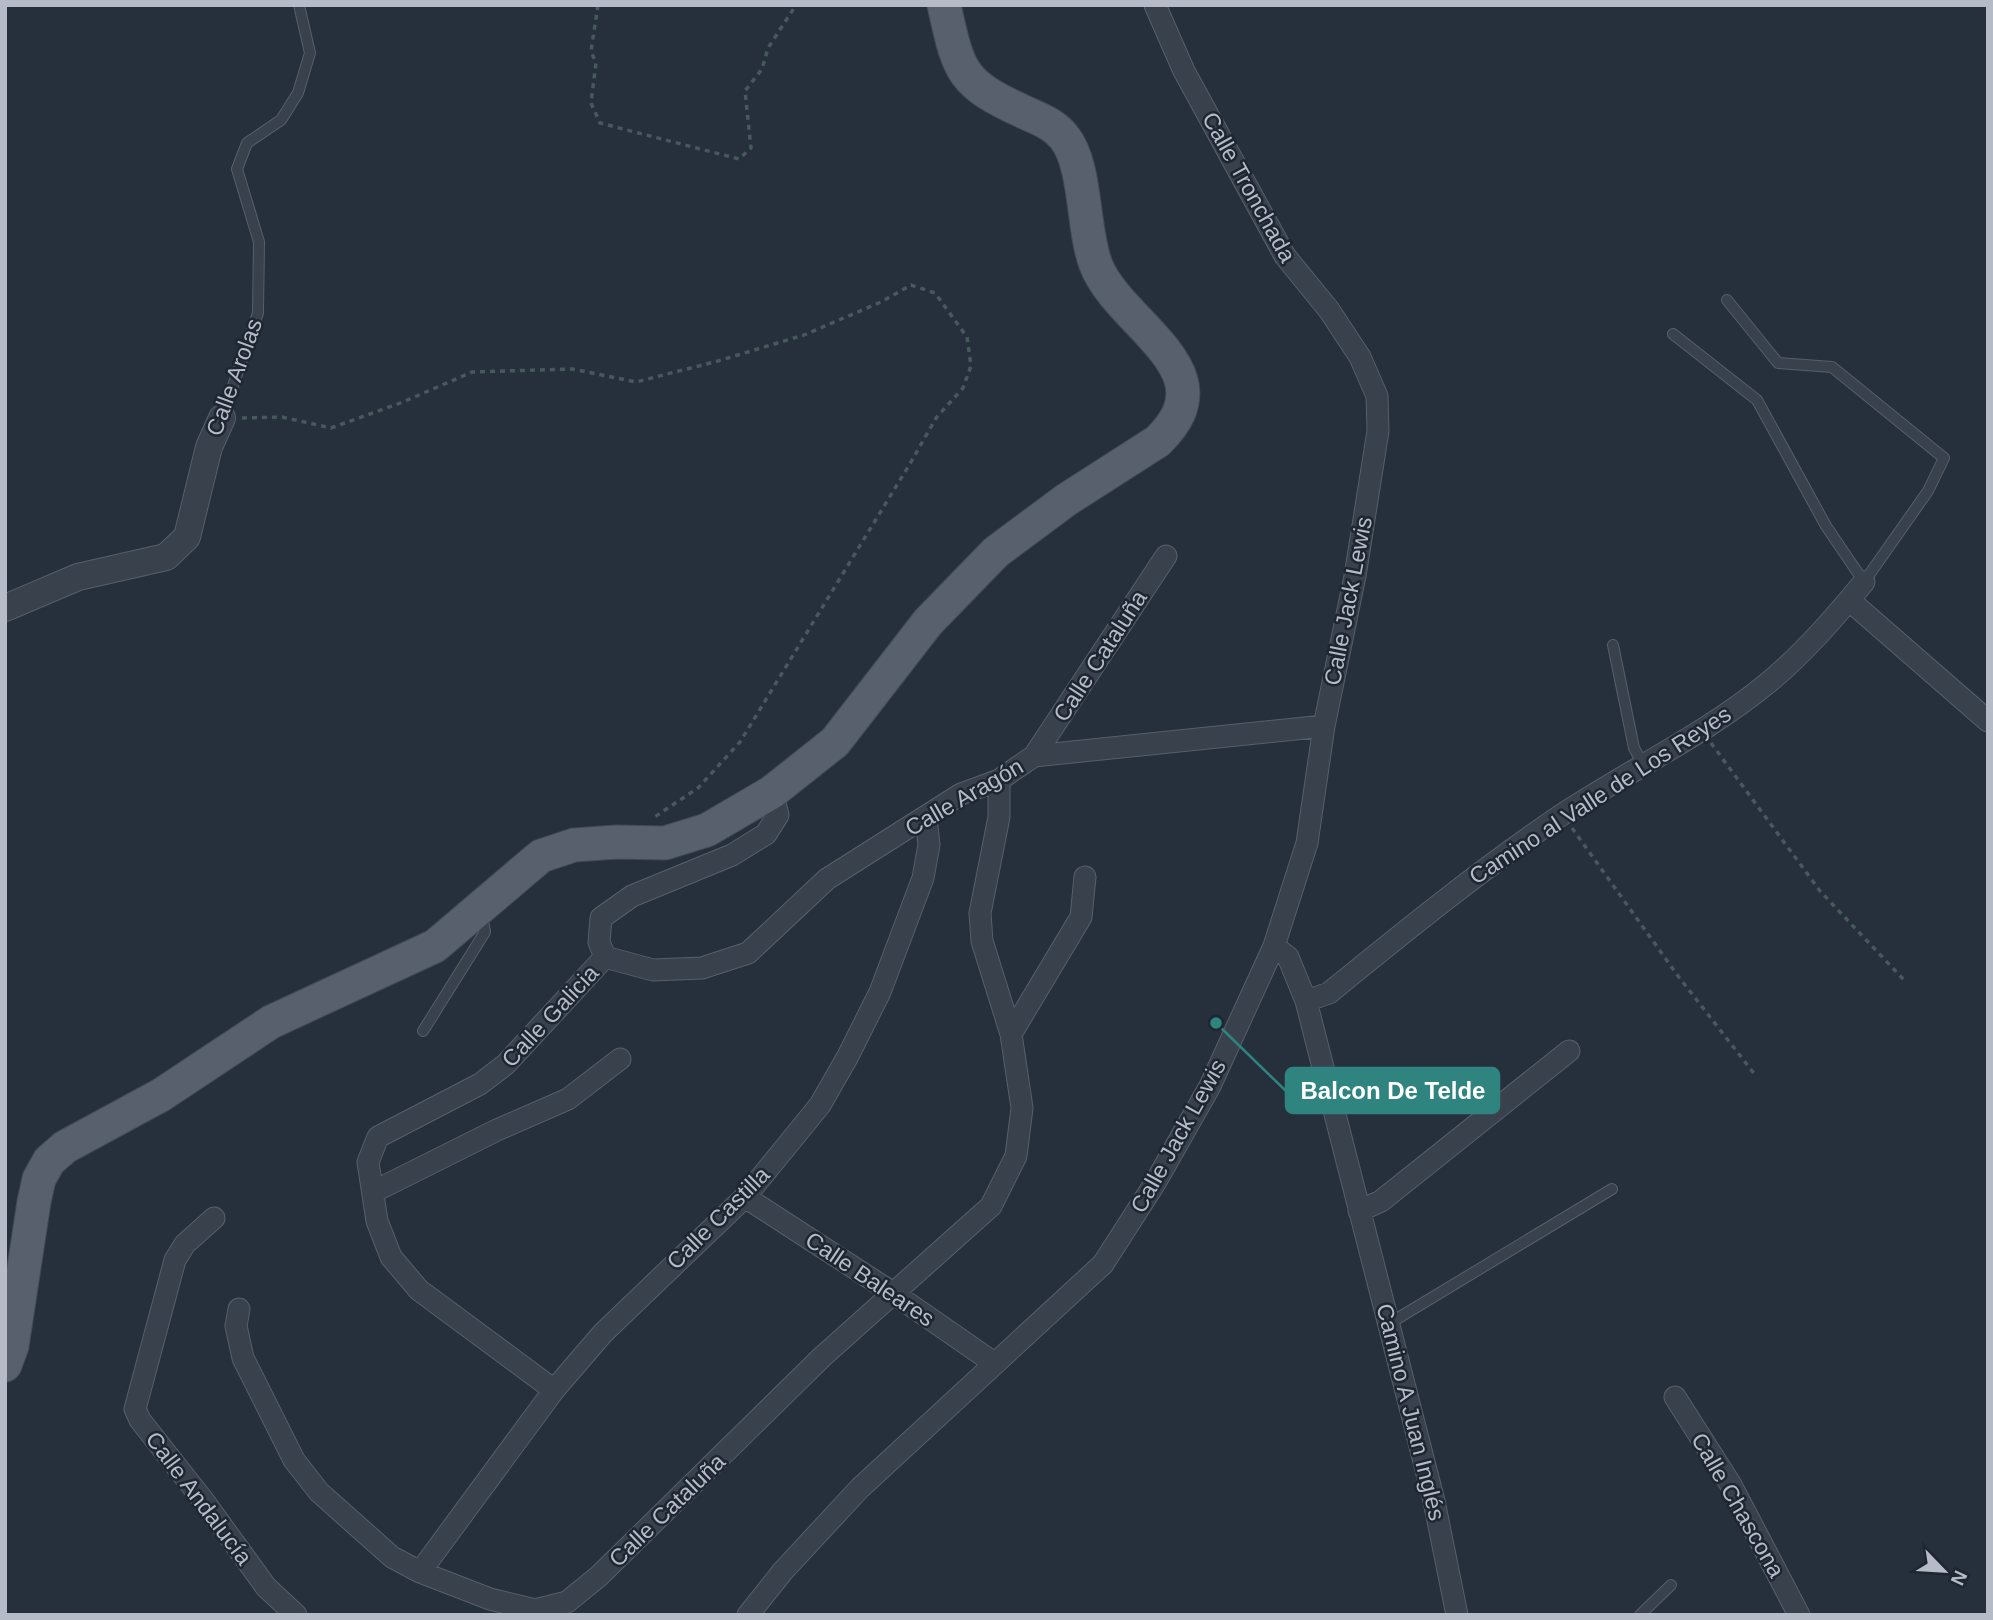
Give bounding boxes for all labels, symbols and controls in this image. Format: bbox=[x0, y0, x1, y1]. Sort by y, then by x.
street label: Calle Tronchada bbox=[1197, 107, 1301, 267]
street label: Calle Arolas bbox=[201, 315, 267, 439]
street label: Calle Jack Lewis bbox=[1319, 514, 1377, 688]
street label: Calle Cataluña bbox=[1048, 585, 1152, 726]
street label: Camino al Valle de Los Reyes bbox=[1464, 701, 1736, 889]
street label: Calle Aragón bbox=[900, 753, 1028, 841]
street label: Calle Galicia bbox=[496, 960, 604, 1072]
street label: Calle Jack Lewis bbox=[1125, 1055, 1231, 1217]
callout: Balcon De Telde bbox=[1286, 1068, 1499, 1113]
text: Balcon De Telde bbox=[1301, 1077, 1485, 1104]
street label: Calle Castilla bbox=[661, 1161, 775, 1275]
street label: Calle Baleares bbox=[801, 1226, 939, 1332]
street label: Camino A Juan Inglés bbox=[1371, 1301, 1451, 1523]
street label: Calle Andalucía bbox=[141, 1426, 258, 1570]
street label: Calle Chascona bbox=[1686, 1428, 1790, 1582]
street label: Calle Cataluña bbox=[604, 1448, 730, 1572]
north arrow bbox=[1909, 1536, 1979, 1606]
text: N bbox=[1947, 1567, 1971, 1589]

